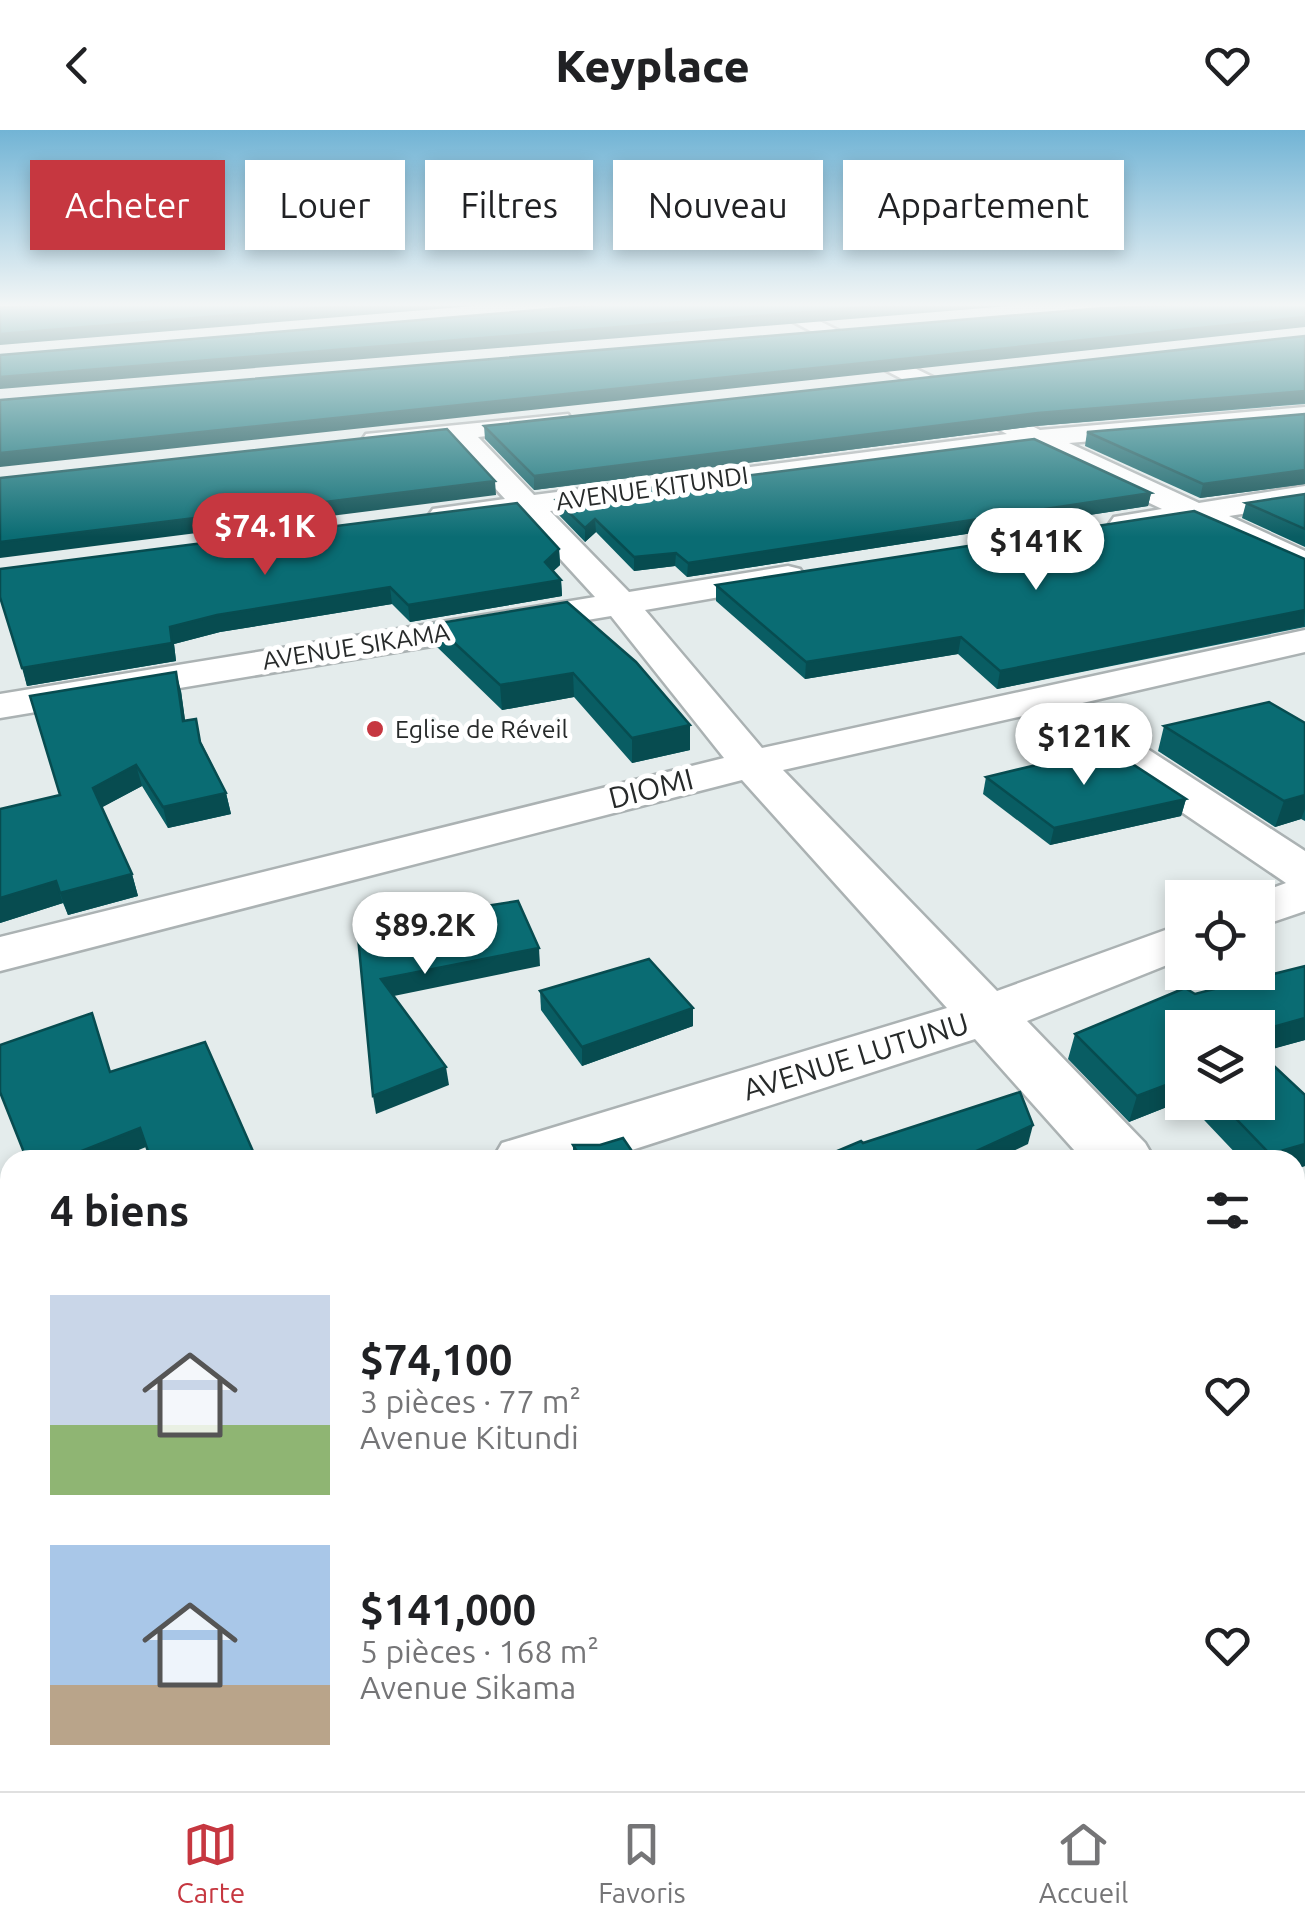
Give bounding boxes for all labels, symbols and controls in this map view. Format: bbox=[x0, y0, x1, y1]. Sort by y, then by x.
icon: back bbox=[50, 38, 105, 93]
icon: heart bbox=[1200, 38, 1255, 93]
text: Keyplace bbox=[555, 40, 750, 91]
chip: Acheter bbox=[30, 160, 225, 250]
chip: Louer bbox=[245, 160, 405, 250]
chip: Filtres bbox=[425, 160, 593, 250]
chip: Nouveau bbox=[613, 160, 823, 250]
chip: Appartement bbox=[843, 160, 1124, 250]
street label: AVENUE KITUNDI bbox=[554, 461, 750, 515]
pin: $74.1K bbox=[184, 493, 346, 578]
text: $74.1K bbox=[214, 507, 316, 543]
pin: $141K bbox=[966, 508, 1106, 593]
text: $141K bbox=[989, 522, 1083, 558]
street label: AVENUE SIKAMA bbox=[260, 617, 452, 675]
pin: $121K bbox=[1014, 703, 1154, 788]
place label: Eglise de Réveil bbox=[395, 715, 568, 743]
text: $121K bbox=[1037, 717, 1131, 753]
marker: Eglise de Réveil bbox=[364, 718, 386, 740]
street label: DIOMI bbox=[605, 761, 697, 815]
map controls bbox=[1165, 880, 1275, 1120]
button: locate bbox=[1165, 880, 1275, 990]
pin: $89.2K bbox=[344, 892, 506, 977]
text: $89.2K bbox=[374, 906, 476, 942]
street label: AVENUE LUTUNU bbox=[739, 1006, 973, 1107]
button: layers bbox=[1165, 1010, 1275, 1120]
icon: filters bbox=[1200, 1183, 1255, 1238]
text: 4 biens bbox=[50, 1187, 189, 1234]
icon: home bbox=[130, 1335, 250, 1455]
text: $74,100 bbox=[360, 1336, 512, 1383]
icon: heart bbox=[1200, 1368, 1255, 1423]
text: 3 pièces · 77 m² bbox=[360, 1383, 581, 1419]
text: Avenue Kitundi bbox=[360, 1419, 579, 1455]
icon: home bbox=[130, 1585, 250, 1705]
text: $141,000 bbox=[360, 1586, 536, 1633]
icon: heart bbox=[1200, 1618, 1255, 1673]
text: 5 pièces · 168 m² bbox=[360, 1633, 599, 1669]
text: Avenue Sikama bbox=[360, 1669, 576, 1705]
tab: Carte bbox=[177, 1817, 245, 1908]
tab: Favoris bbox=[598, 1817, 686, 1908]
tab: Accueil bbox=[1039, 1817, 1128, 1908]

